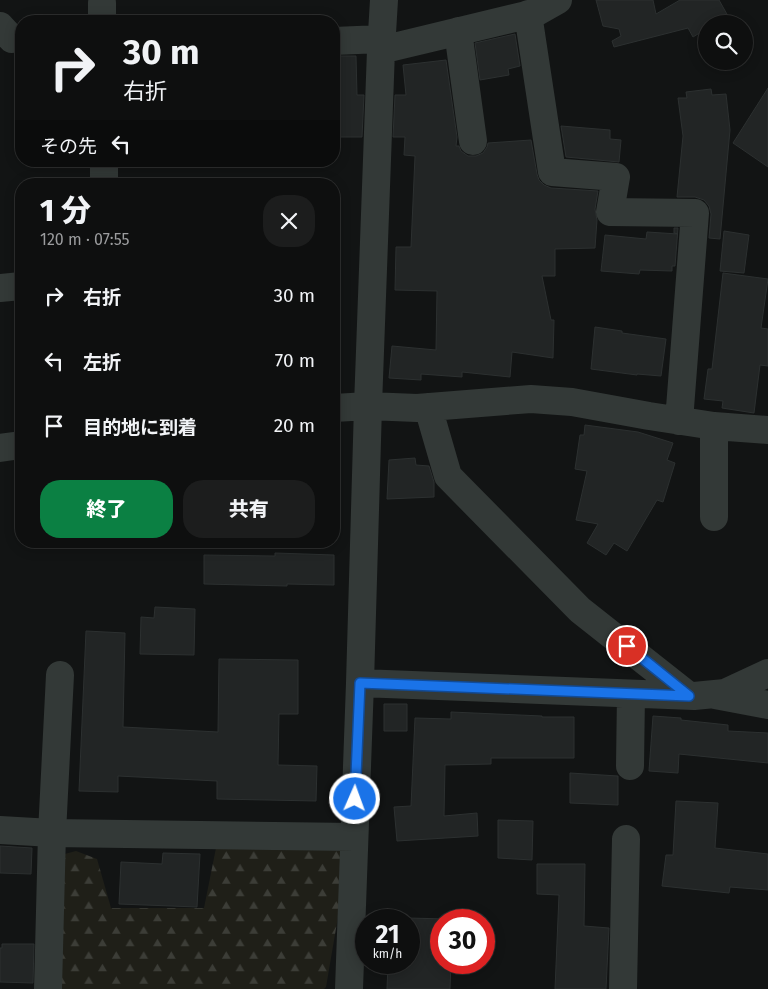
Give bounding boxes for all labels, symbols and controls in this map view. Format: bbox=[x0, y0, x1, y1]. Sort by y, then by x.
map controls bbox=[698, 15, 753, 70]
button: search bbox=[698, 15, 753, 70]
text: 30 m bbox=[123, 31, 200, 73]
icon: right bbox=[40, 35, 105, 100]
text: 右折 bbox=[123, 78, 167, 105]
icon: left bbox=[107, 130, 135, 158]
text: その先 bbox=[40, 135, 97, 158]
text: 1 分 bbox=[40, 193, 91, 229]
button: close bbox=[263, 195, 315, 247]
text: 120 m · 07:55 bbox=[40, 230, 130, 249]
icon: right bbox=[40, 282, 68, 310]
text: 30 m bbox=[274, 284, 315, 307]
text: 右折 bbox=[83, 286, 121, 309]
icon: left bbox=[40, 347, 68, 375]
text: 70 m bbox=[275, 349, 315, 372]
text: 左折 bbox=[83, 351, 121, 374]
icon: arrive bbox=[40, 412, 68, 440]
text: 20 m bbox=[274, 414, 315, 437]
text: 目的地に到着 bbox=[83, 416, 197, 439]
button: 終了 bbox=[40, 480, 173, 538]
button: 共有 bbox=[183, 480, 315, 538]
pin bbox=[606, 625, 648, 667]
icon: arrive bbox=[613, 632, 641, 660]
position arrow bbox=[328, 772, 380, 824]
speed limit sign: 30 bbox=[430, 909, 495, 974]
text: 21 bbox=[376, 920, 399, 950]
text: km/h bbox=[373, 947, 402, 961]

